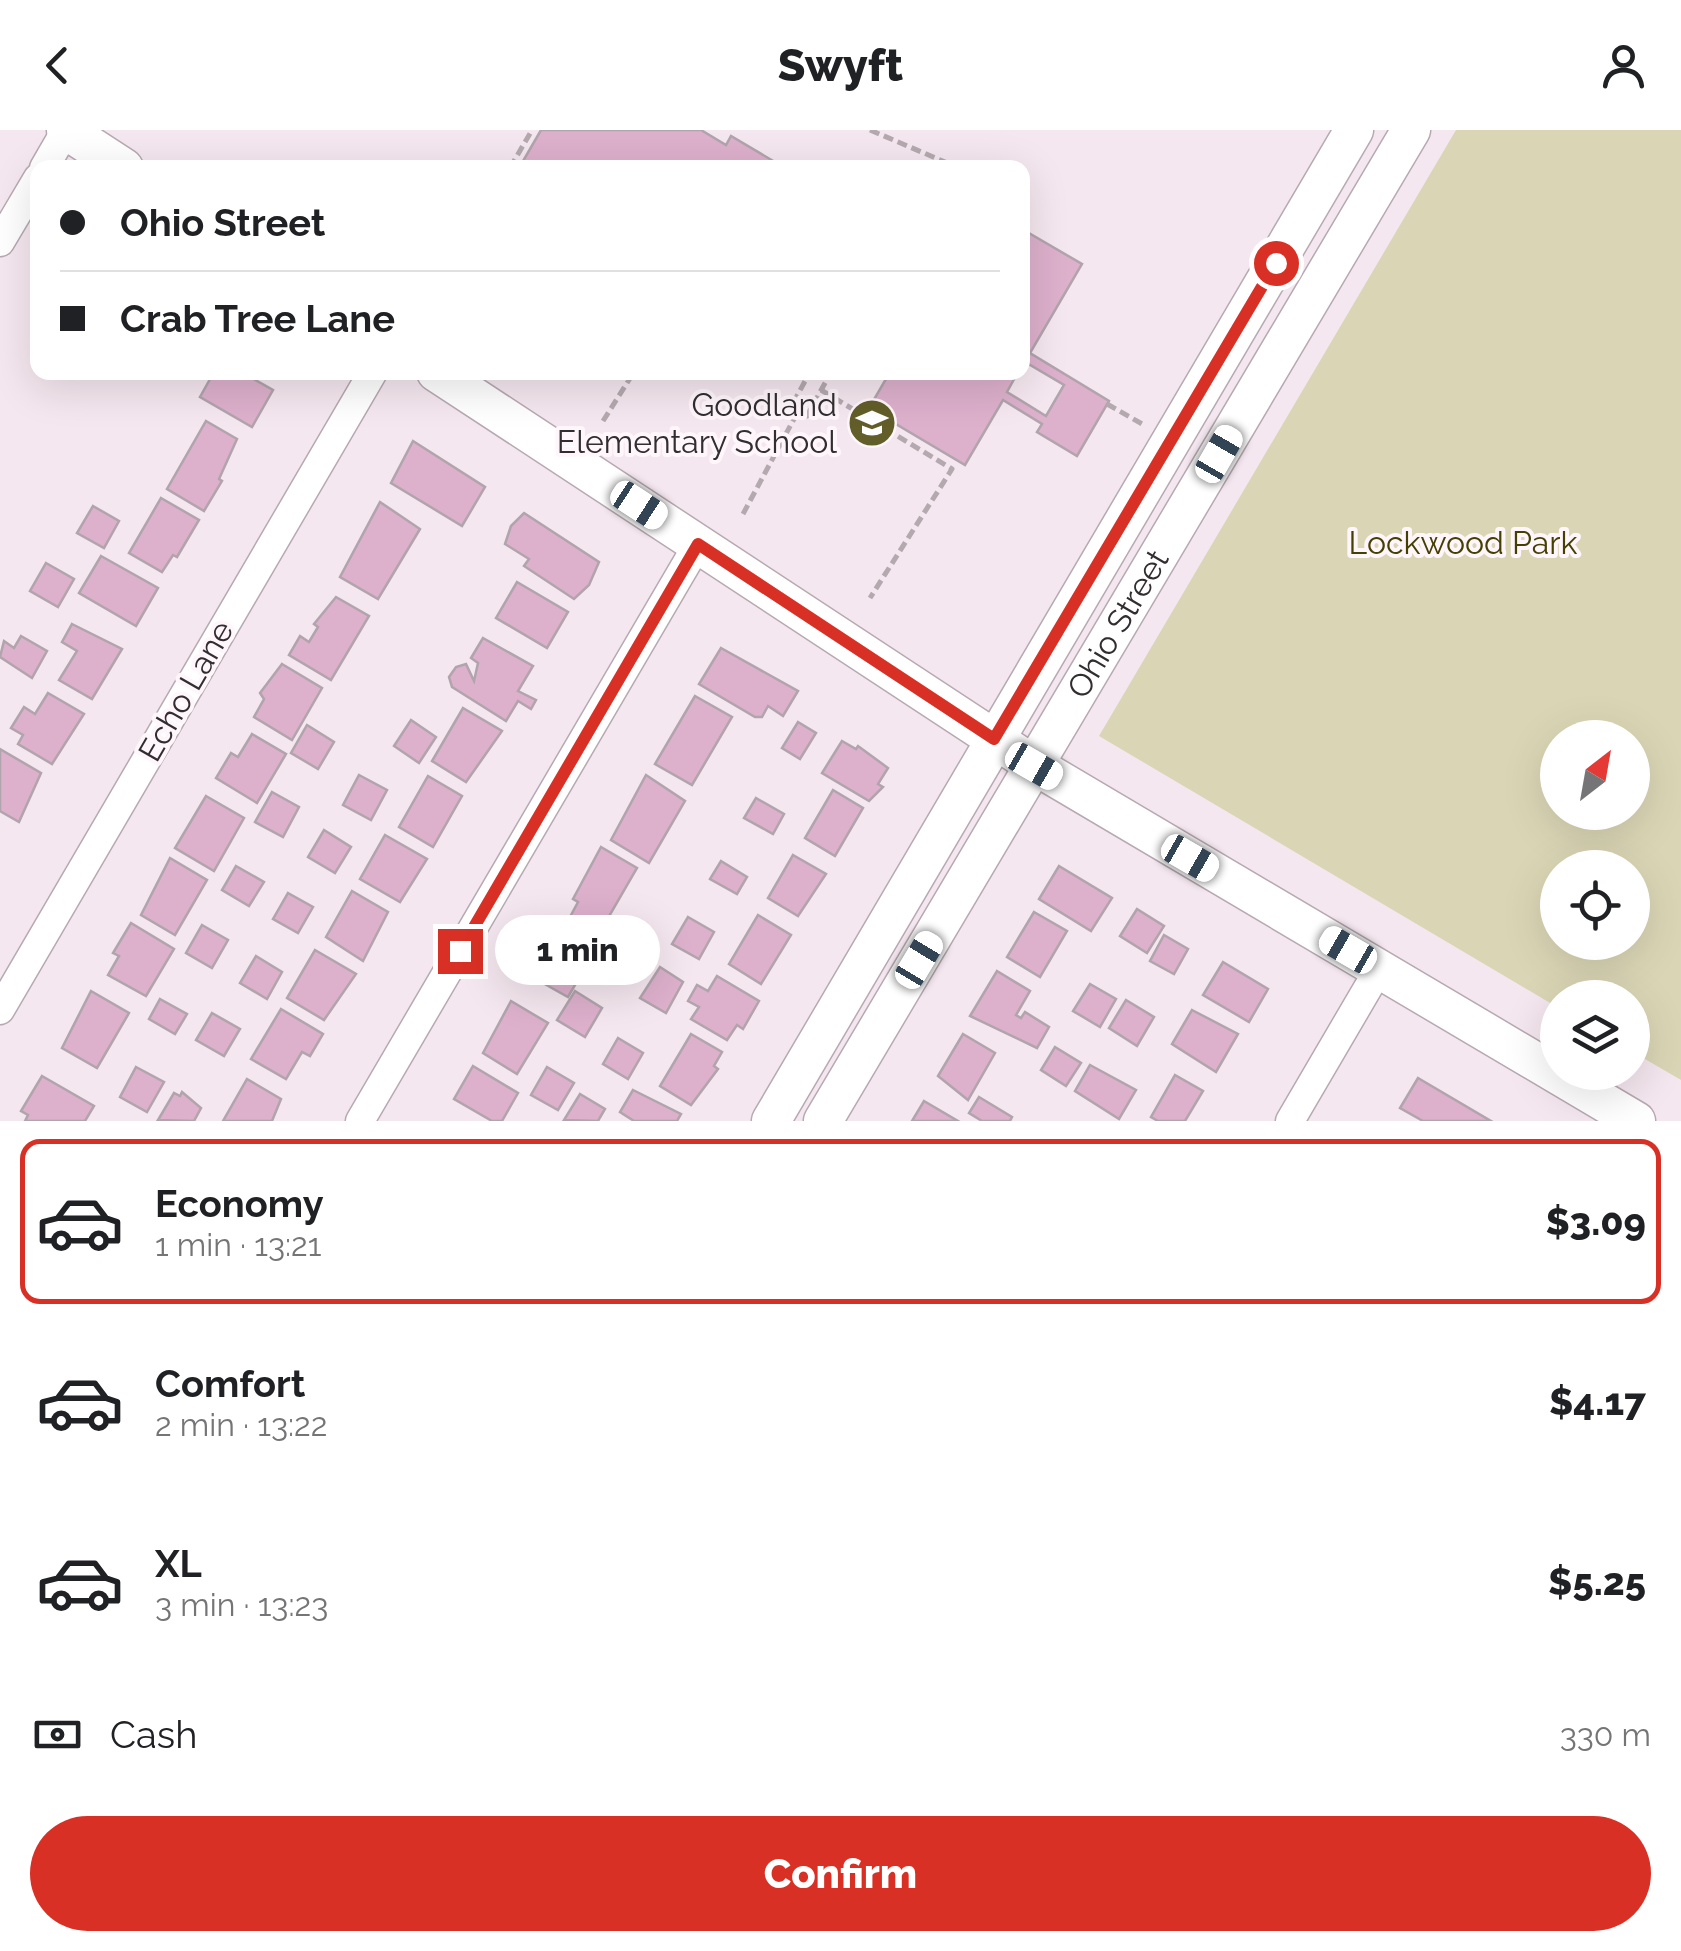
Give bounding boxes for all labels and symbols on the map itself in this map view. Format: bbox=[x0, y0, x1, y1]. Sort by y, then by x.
route start bbox=[1254, 241, 1299, 286]
place label: Goodland Elementary School bbox=[557, 386, 837, 460]
school or university icon: Goodland Elementary School bbox=[846, 397, 898, 449]
car bbox=[1191, 421, 1247, 487]
car bbox=[606, 476, 672, 534]
park label: Lockwood Park bbox=[1349, 524, 1577, 561]
street label: Ohio Street bbox=[1059, 543, 1176, 704]
street label: Echo Lane bbox=[131, 614, 241, 768]
north arrow bbox=[1540, 720, 1650, 830]
car bbox=[1001, 738, 1067, 794]
car bbox=[1157, 830, 1223, 886]
callout: 1 min bbox=[495, 916, 660, 986]
car bbox=[1315, 922, 1381, 978]
car bbox=[891, 927, 947, 993]
route end bbox=[438, 929, 483, 974]

